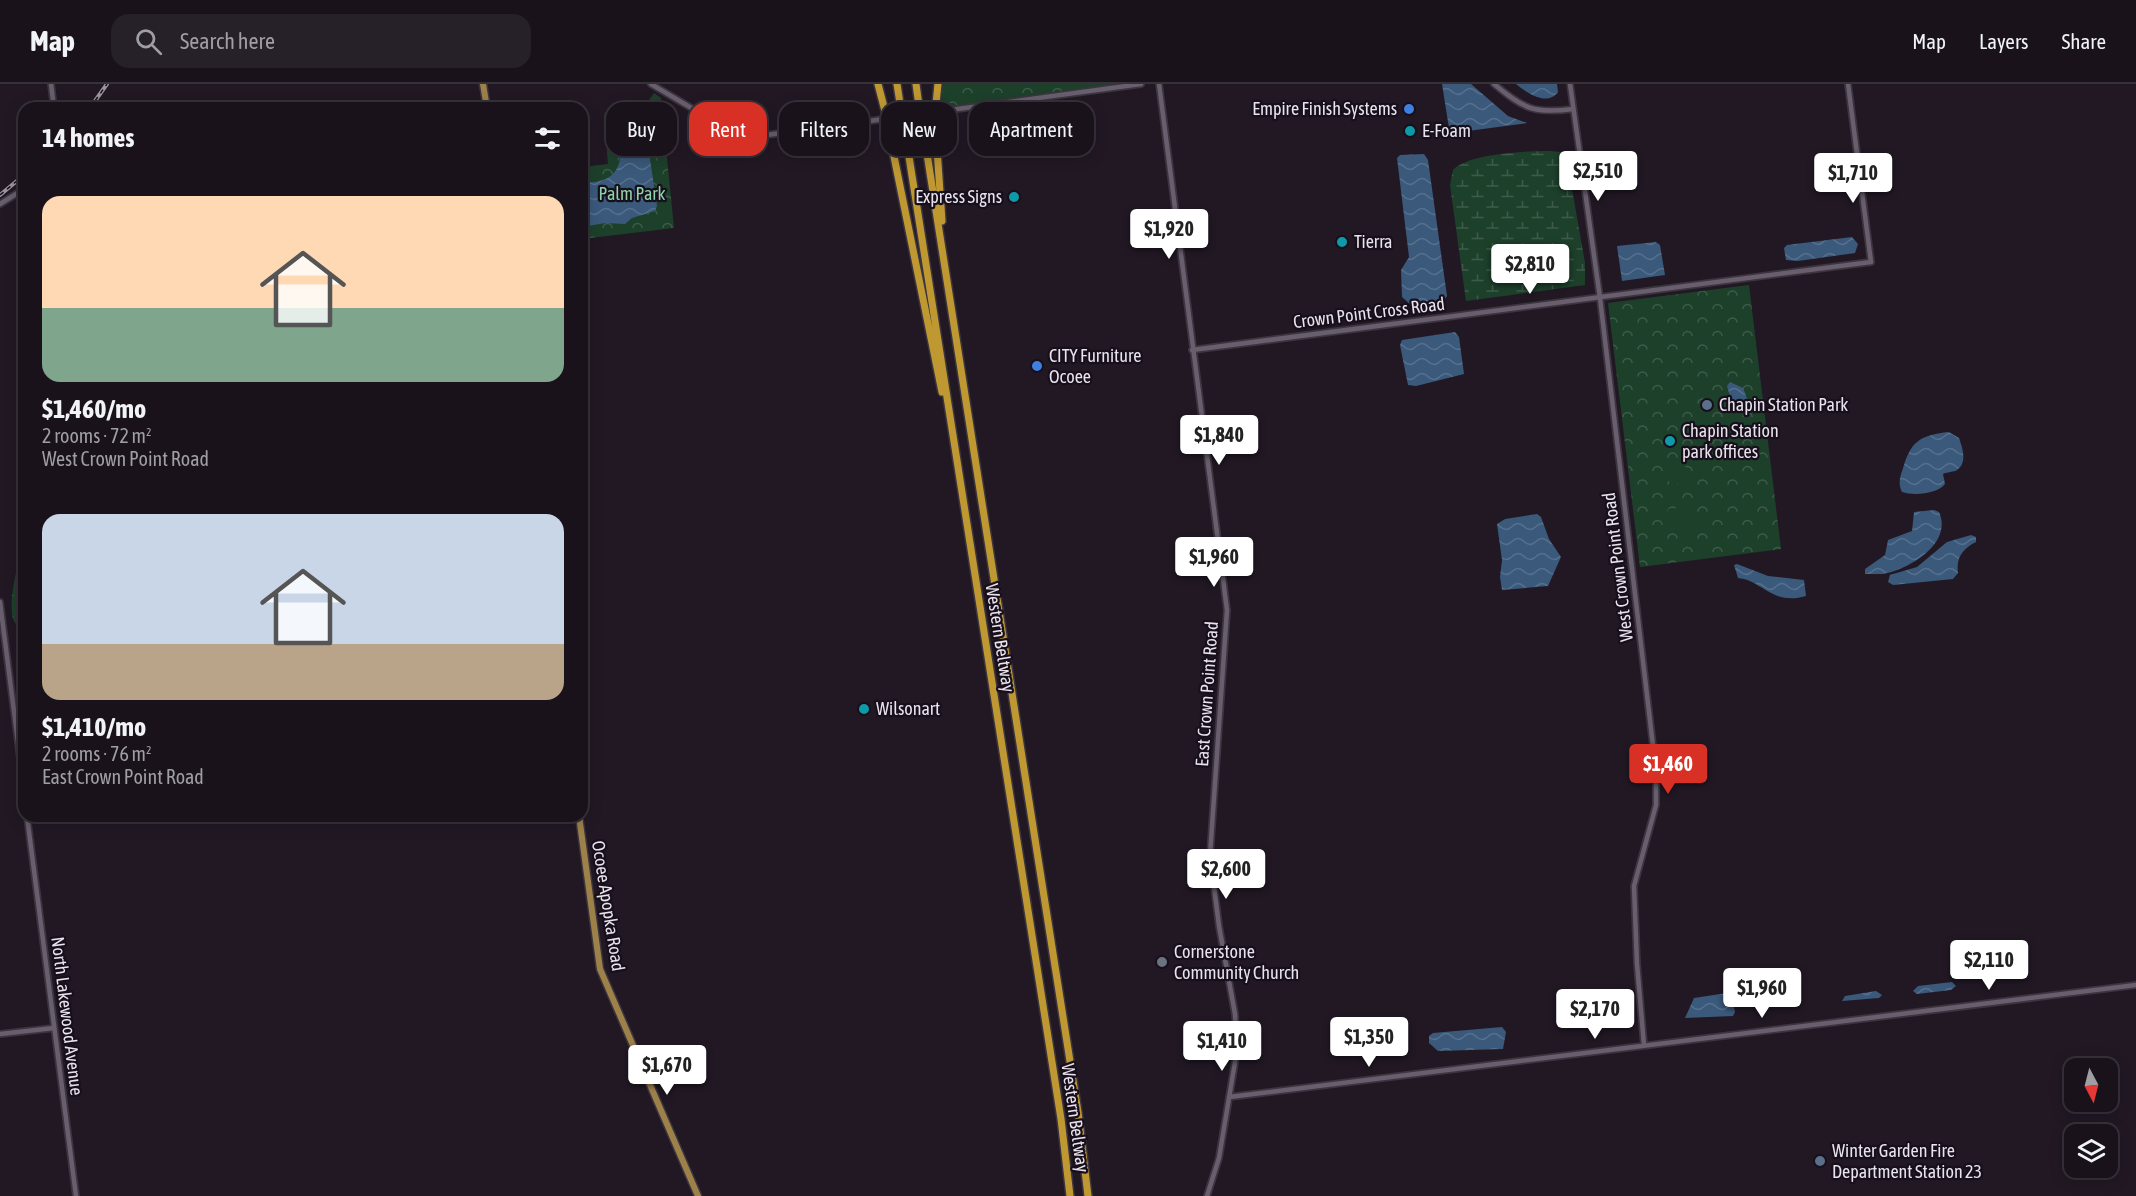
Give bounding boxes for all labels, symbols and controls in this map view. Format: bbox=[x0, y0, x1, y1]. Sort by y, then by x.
search box bbox=[111, 14, 531, 68]
text: Map bbox=[30, 25, 75, 57]
icon: search bbox=[132, 25, 165, 58]
text: Search here bbox=[180, 28, 275, 54]
text: Map bbox=[1912, 29, 1946, 53]
text: Layers bbox=[1979, 29, 2029, 53]
text: Share bbox=[2062, 29, 2106, 53]
place label: Empire Finish Systems bbox=[1252, 98, 1397, 119]
chip: Buy bbox=[606, 102, 677, 156]
chip: Rent bbox=[689, 102, 767, 156]
chip: Filters bbox=[779, 102, 869, 156]
chip: New bbox=[881, 102, 957, 156]
chip: Apartment bbox=[969, 102, 1094, 156]
marker: Empire Finish Systems bbox=[1402, 102, 1416, 116]
place label: E-Foam bbox=[1422, 120, 1471, 141]
icon: filters bbox=[531, 122, 564, 155]
text: 14 homes bbox=[42, 123, 135, 153]
marker: E-Foam bbox=[1403, 124, 1417, 138]
pin: $2,510 bbox=[1549, 151, 1647, 202]
pin: $1,710 bbox=[1804, 153, 1902, 204]
text: $2,510 bbox=[1573, 159, 1623, 182]
text: $1,710 bbox=[1828, 161, 1878, 184]
park label: Palm Park bbox=[598, 183, 666, 204]
place label: Express Signs bbox=[915, 186, 1002, 207]
marker: Express Signs bbox=[1007, 190, 1021, 204]
pin: $1,920 bbox=[1120, 209, 1218, 260]
text: $1,920 bbox=[1144, 217, 1194, 240]
place label: Tierra bbox=[1354, 231, 1392, 252]
icon: home bbox=[249, 235, 357, 343]
marker: Tierra bbox=[1335, 235, 1349, 249]
pin: $2,810 bbox=[1481, 244, 1579, 295]
text: $2,810 bbox=[1505, 252, 1555, 275]
street label: Crown Point Cross Road bbox=[1292, 293, 1446, 332]
place label: CITY Furniture Ocoee bbox=[1049, 345, 1141, 387]
marker: CITY Furniture Ocoee bbox=[1030, 359, 1044, 373]
text: $1,460/mo bbox=[42, 394, 146, 424]
place label: Chapin Station Park bbox=[1719, 394, 1848, 415]
marker: Chapin Station Park bbox=[1700, 398, 1714, 412]
pin: $1,840 bbox=[1170, 415, 1268, 466]
place label: Chapin Station park offices bbox=[1682, 420, 1779, 462]
text: $1,840 bbox=[1194, 423, 1244, 446]
text: 2 rooms · 72 m² bbox=[42, 424, 152, 447]
marker: Chapin Station park offices bbox=[1663, 434, 1677, 448]
text: West Crown Point Road bbox=[42, 447, 209, 470]
street label: West Crown Point Road bbox=[1598, 491, 1637, 643]
pin: $1,960 bbox=[1165, 537, 1263, 588]
text: $1,960 bbox=[1189, 545, 1239, 568]
icon: home bbox=[249, 553, 357, 661]
street label: Western Beltway bbox=[982, 582, 1019, 694]
street label: East Crown Point Road bbox=[1191, 621, 1222, 767]
place label: Wilsonart bbox=[876, 698, 940, 719]
marker: Wilsonart bbox=[857, 702, 871, 716]
text: $1,410/mo bbox=[42, 712, 146, 742]
text: 2 rooms · 76 m² bbox=[42, 742, 152, 765]
pin: $1,460 bbox=[1619, 744, 1717, 795]
text: $1,460 bbox=[1643, 752, 1693, 775]
text: East Crown Point Road bbox=[42, 765, 204, 788]
street label: Ocoee Apopka Road bbox=[588, 839, 629, 973]
pin: $2,600 bbox=[1177, 849, 1275, 900]
text: $2,600 bbox=[1201, 857, 1251, 880]
street label: North Lakewood Avenue bbox=[47, 935, 88, 1097]
pin: $2,110 bbox=[1940, 940, 2038, 991]
place label: Cornerstone Community Church bbox=[1174, 941, 1299, 983]
text: $2,110 bbox=[1964, 948, 2014, 971]
marker: Cornerstone Community Church bbox=[1155, 955, 1169, 969]
pin: $1,960 bbox=[1713, 968, 1811, 1019]
text: $1,960 bbox=[1737, 976, 1787, 999]
pin: $2,170 bbox=[1546, 989, 1644, 1040]
text: $2,170 bbox=[1570, 997, 1620, 1020]
pin: $1,350 bbox=[1320, 1017, 1418, 1068]
pin: $1,410 bbox=[1173, 1021, 1271, 1072]
text: $1,350 bbox=[1344, 1025, 1394, 1048]
text: $1,410 bbox=[1197, 1029, 1247, 1052]
pin: $1,670 bbox=[618, 1045, 716, 1096]
text: $1,670 bbox=[642, 1053, 692, 1076]
north arrow bbox=[2064, 1058, 2118, 1112]
map controls bbox=[2064, 1058, 2118, 1178]
street label: Western Beltway bbox=[1057, 1062, 1094, 1174]
button: layers bbox=[2064, 1124, 2118, 1178]
place label: Winter Garden Fire Department Station 23 bbox=[1832, 1140, 1982, 1182]
marker: Winter Garden Fire Department Station 23 bbox=[1813, 1154, 1827, 1168]

